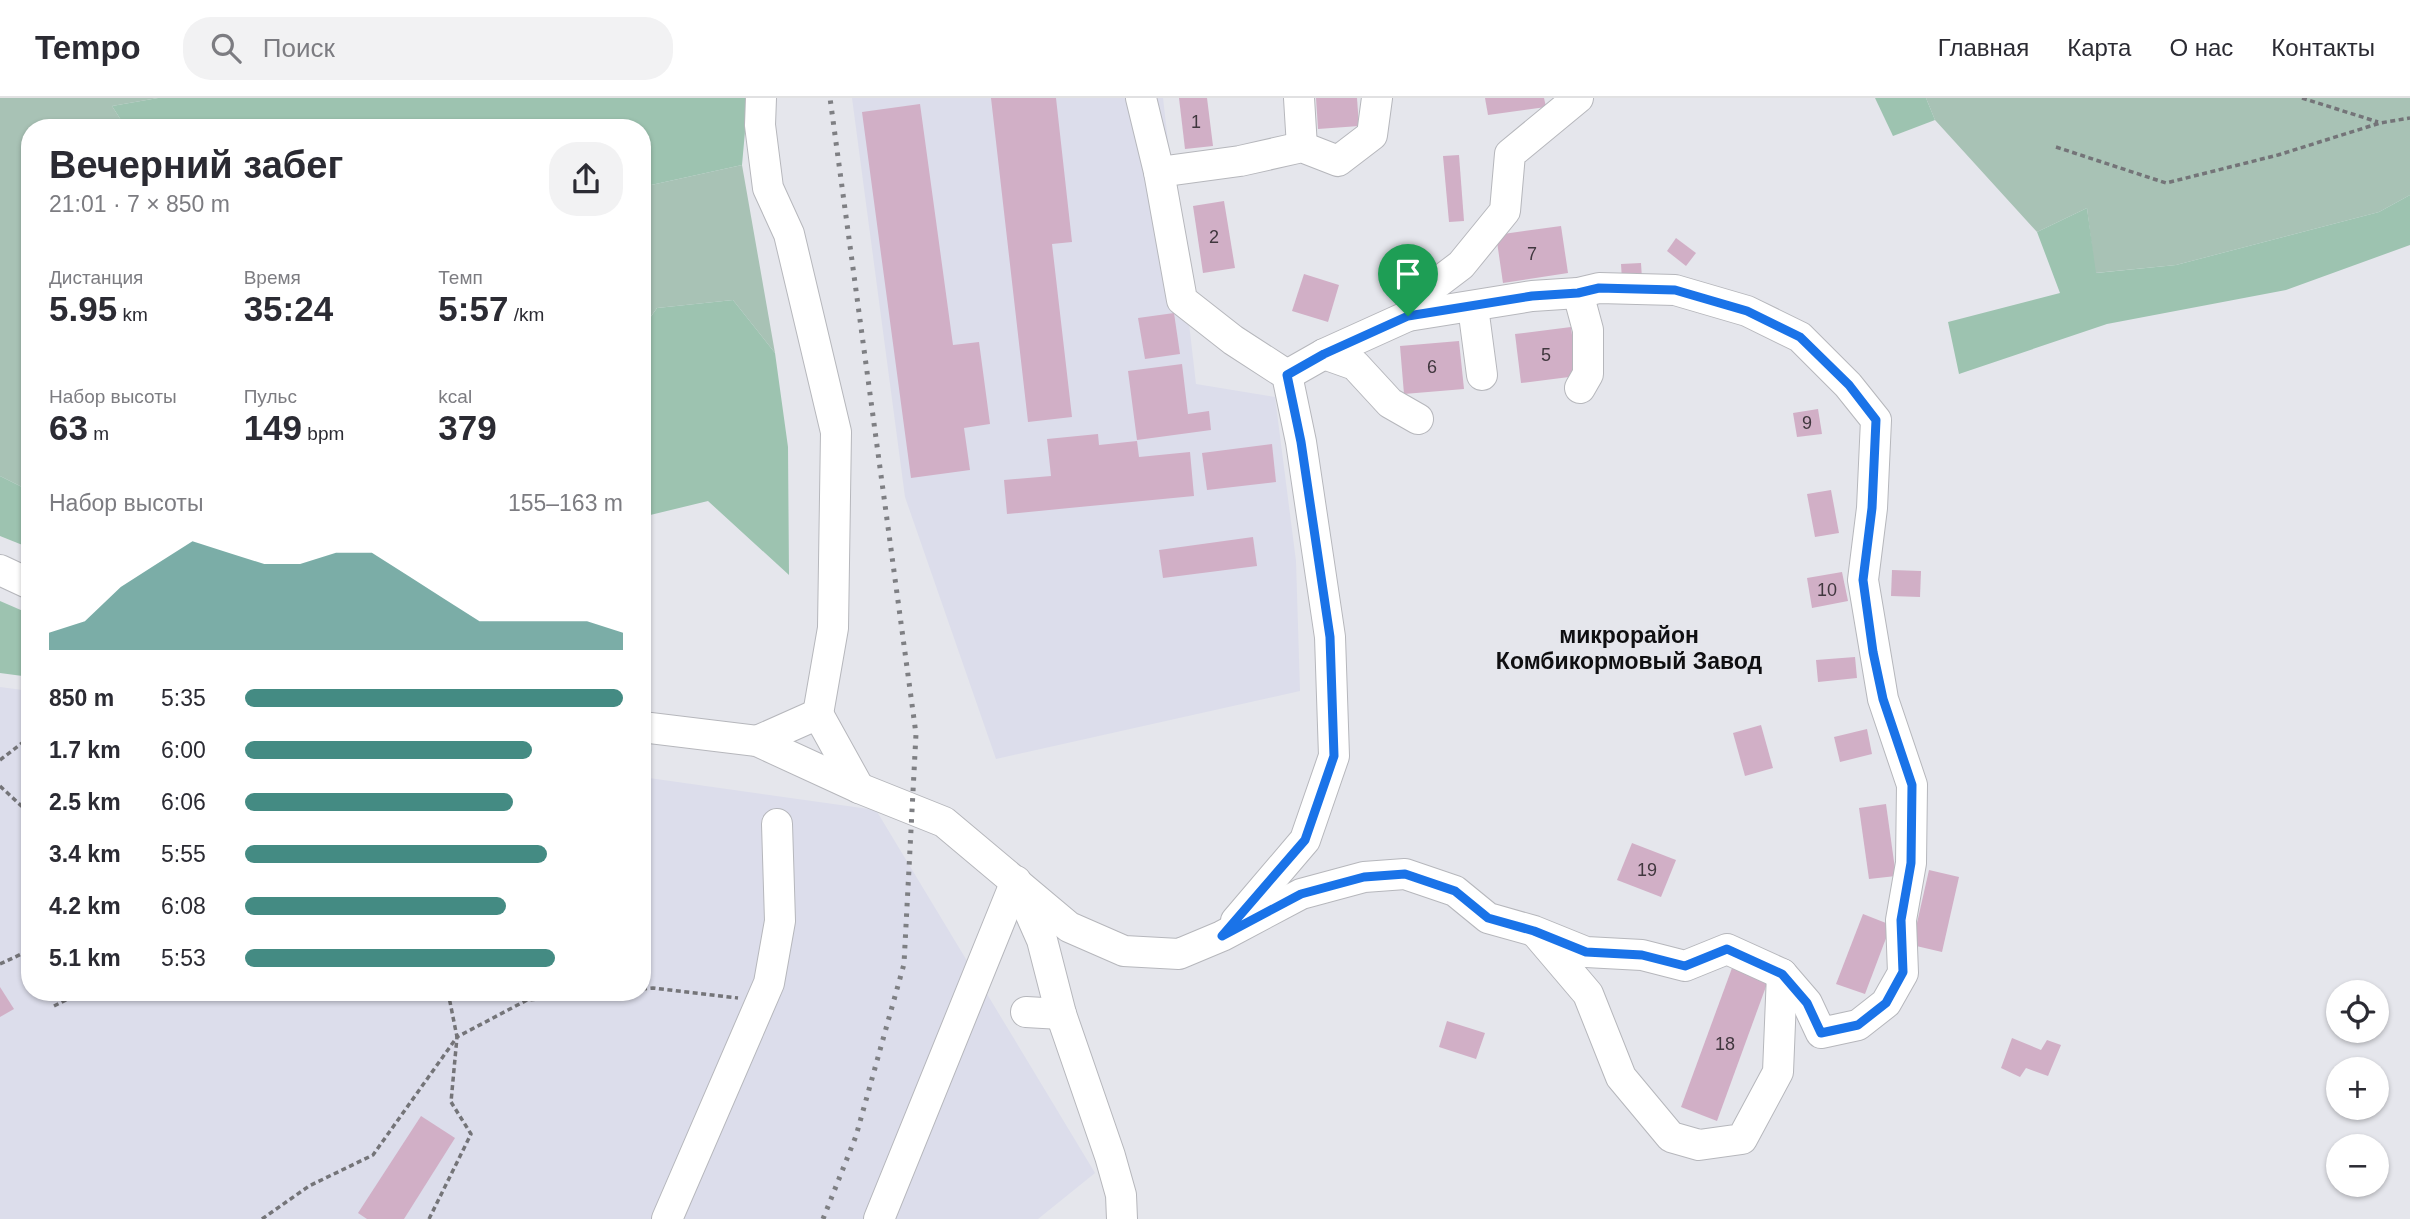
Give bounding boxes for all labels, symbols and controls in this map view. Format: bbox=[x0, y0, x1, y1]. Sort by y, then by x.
search box bbox=[183, 17, 673, 80]
text: Tempo bbox=[35, 29, 141, 66]
icon: search bbox=[207, 29, 245, 67]
text: Поиск bbox=[263, 33, 335, 63]
text: Главная bbox=[1938, 34, 2029, 61]
text: Карта bbox=[2067, 34, 2131, 61]
text: О нас bbox=[2169, 34, 2233, 61]
text: Контакты bbox=[2271, 34, 2375, 61]
house number: 1 bbox=[1191, 112, 1201, 132]
button: share bbox=[549, 142, 623, 216]
text: Вечерний забег bbox=[49, 144, 343, 186]
text: 21:01 · 7 × 850 m bbox=[49, 191, 230, 217]
house number: 2 bbox=[1209, 227, 1219, 247]
pin bbox=[1378, 244, 1438, 316]
house number: 7 bbox=[1527, 244, 1537, 264]
icon: arrive bbox=[1389, 255, 1427, 293]
text: Дистанция bbox=[49, 267, 143, 288]
text: Время bbox=[244, 267, 301, 288]
text: Темп bbox=[438, 267, 483, 288]
text: 5.95 bbox=[49, 289, 117, 328]
text: 35:24 bbox=[244, 289, 333, 328]
text: 5:57 bbox=[438, 289, 508, 328]
text: km bbox=[117, 304, 148, 325]
text: /km bbox=[508, 304, 544, 325]
house number: 5 bbox=[1541, 345, 1551, 365]
house number: 6 bbox=[1427, 357, 1437, 377]
text: Набор высоты bbox=[49, 386, 177, 407]
text: Пульс bbox=[244, 386, 297, 407]
text: kcal bbox=[438, 386, 472, 407]
text: 63 bbox=[49, 408, 88, 447]
text: 149 bbox=[244, 408, 302, 447]
text: 379 bbox=[438, 408, 497, 447]
house number: 9 bbox=[1802, 413, 1812, 433]
text: m bbox=[88, 423, 109, 444]
text: bpm bbox=[302, 423, 344, 444]
text: Набор высоты bbox=[49, 490, 203, 516]
text: 155–163 m bbox=[508, 490, 623, 516]
house number: 10 bbox=[1817, 580, 1837, 600]
district label: микрорайон Комбикормовый Завод bbox=[1496, 622, 1763, 674]
text: 850 m bbox=[49, 685, 114, 711]
text: 5:35 bbox=[161, 685, 206, 711]
text: 1.7 km bbox=[49, 737, 121, 763]
text: 6:00 bbox=[161, 737, 206, 763]
text: 2.5 km bbox=[49, 789, 121, 815]
text: 6:06 bbox=[161, 789, 206, 815]
text: 3.4 km bbox=[49, 841, 121, 867]
text: 5:55 bbox=[161, 841, 206, 867]
house number: 19 bbox=[1637, 860, 1657, 880]
text: 4.2 km bbox=[49, 893, 121, 919]
text: 6:08 bbox=[161, 893, 206, 919]
text: 5.1 km bbox=[49, 945, 121, 971]
text: 5:53 bbox=[161, 945, 206, 971]
map controls bbox=[2326, 980, 2389, 1197]
button: locate bbox=[2326, 980, 2389, 1043]
house number: 18 bbox=[1715, 1034, 1735, 1054]
button: + bbox=[2326, 1057, 2389, 1120]
button: − bbox=[2326, 1134, 2389, 1197]

